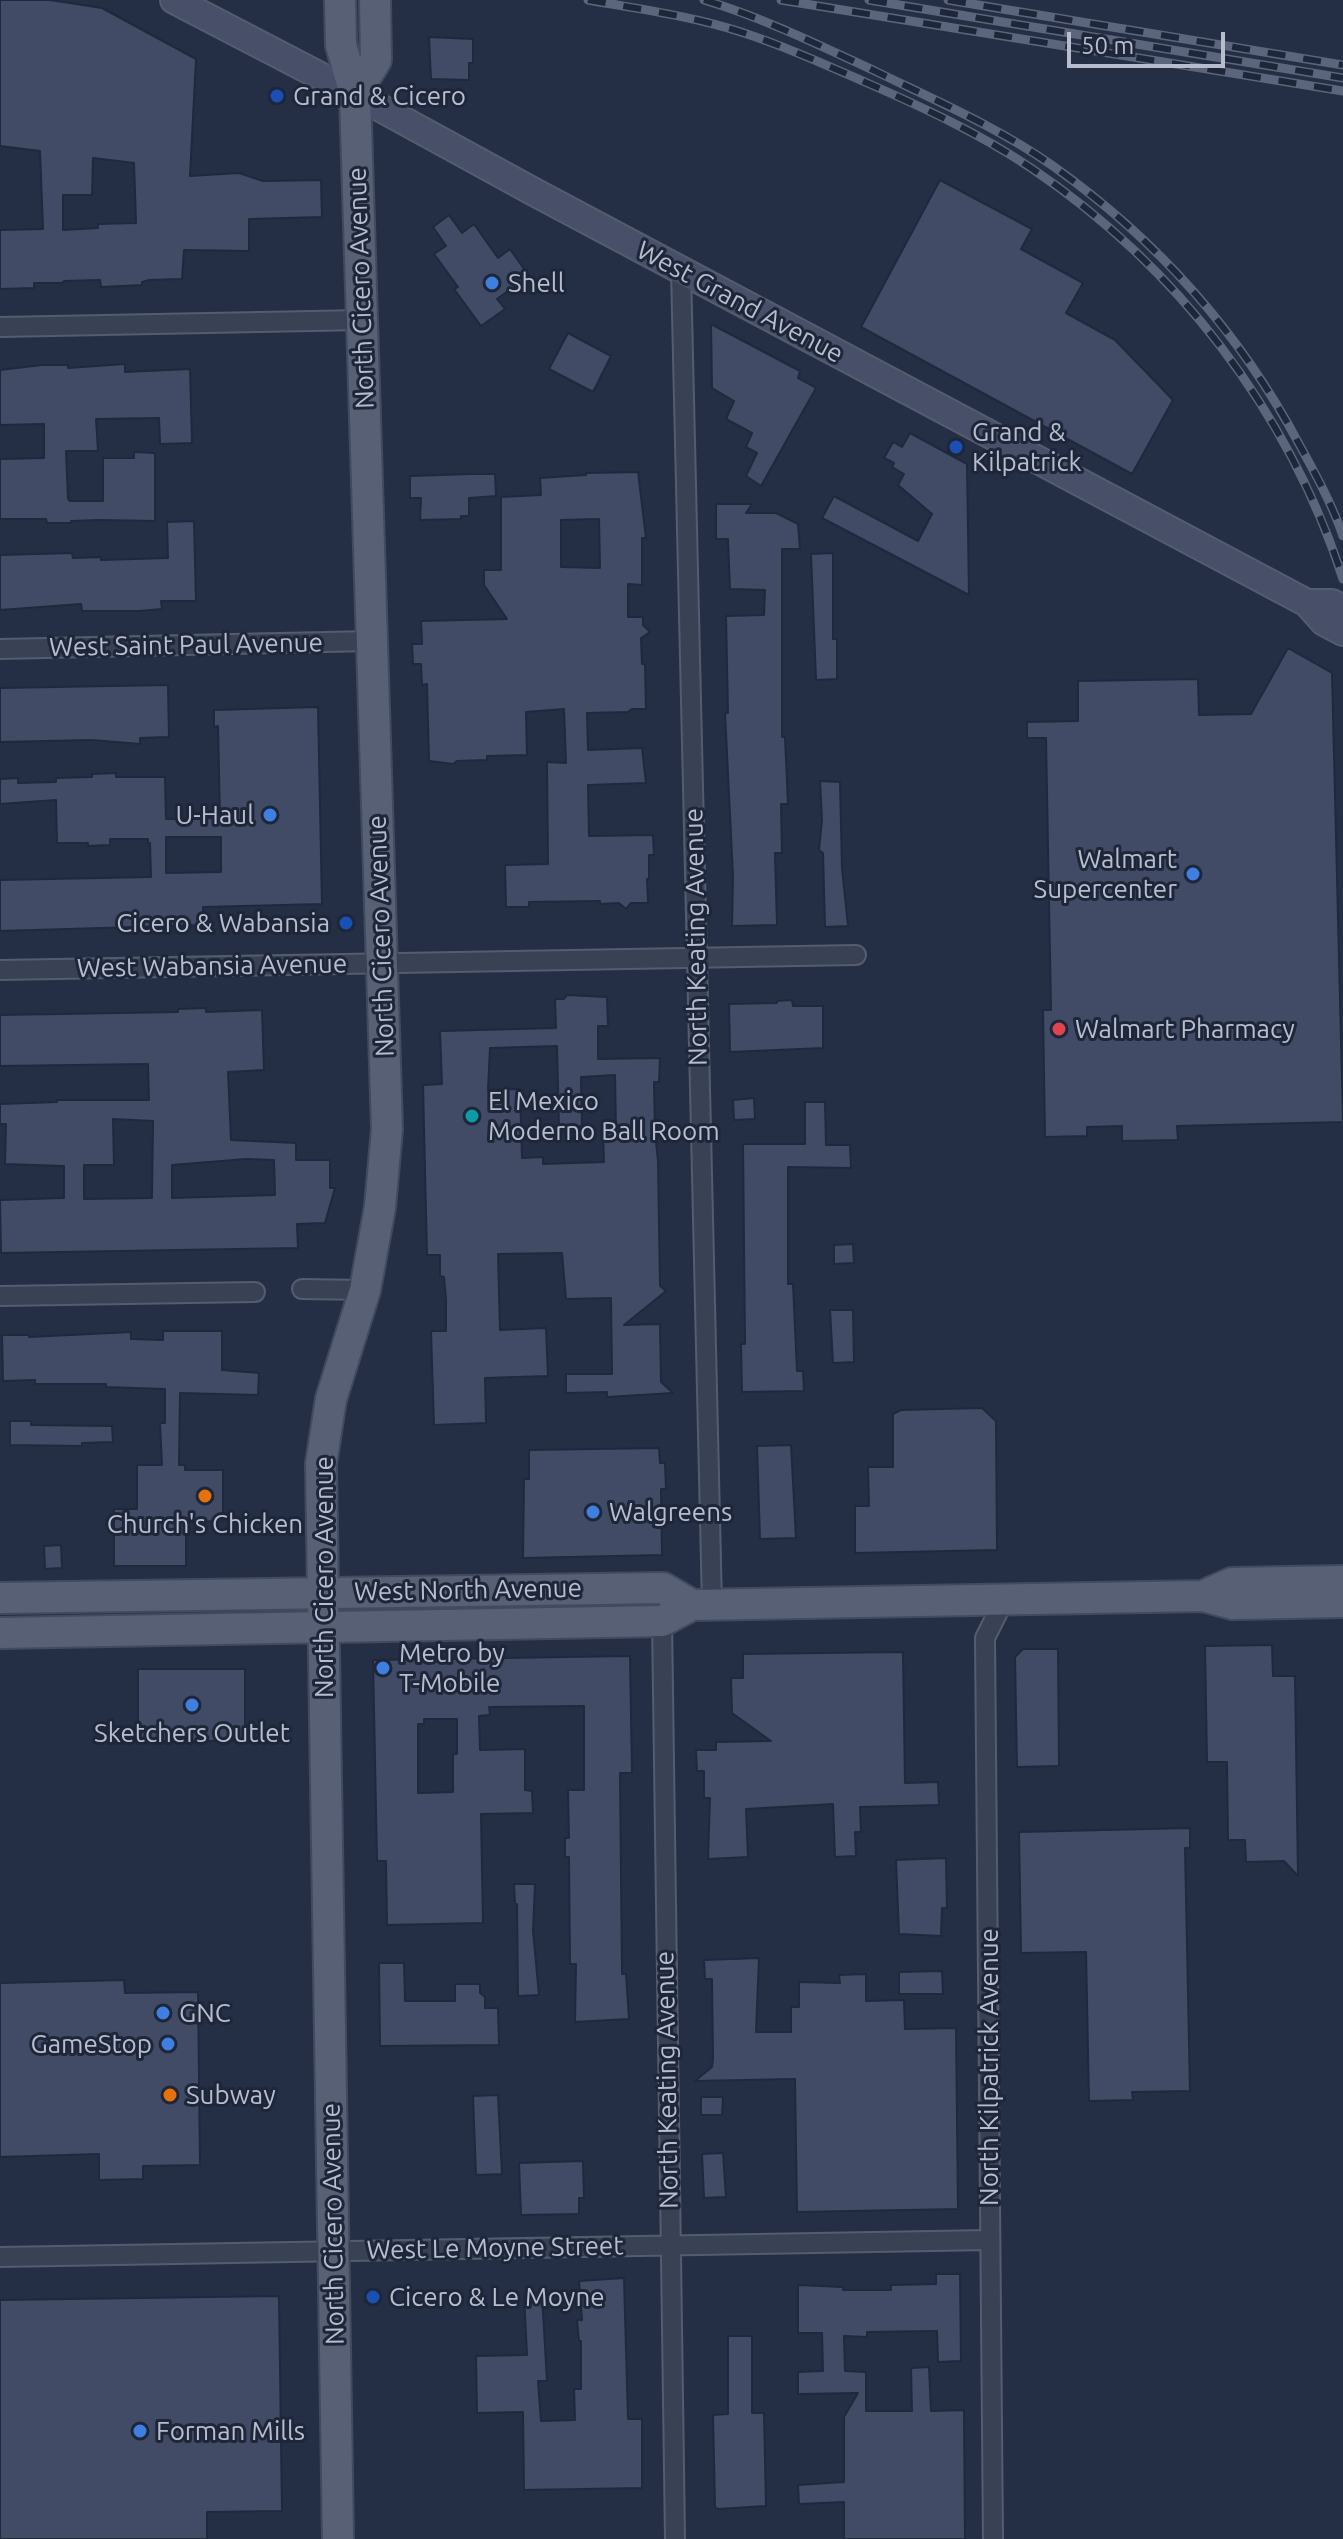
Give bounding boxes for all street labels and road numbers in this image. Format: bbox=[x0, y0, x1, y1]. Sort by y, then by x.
street label: North Cicero Avenue bbox=[341, 167, 381, 409]
street label: West Grand Avenue bbox=[631, 234, 849, 370]
street label: West Saint Paul Avenue bbox=[49, 627, 323, 663]
street label: North Keating Avenue bbox=[678, 808, 714, 1066]
street label: North Cicero Avenue bbox=[361, 815, 401, 1057]
street label: West Wabansia Avenue bbox=[77, 948, 347, 984]
street label: North Cicero Avenue bbox=[308, 1456, 340, 1698]
street label: West North Avenue bbox=[354, 1572, 582, 1608]
street label: North Kilpatrick Avenue bbox=[973, 1928, 1005, 2206]
street label: North Keating Avenue bbox=[649, 1951, 685, 2209]
street label: North Cicero Avenue bbox=[315, 2103, 351, 2345]
street label: West Le Moyne Street bbox=[366, 2230, 624, 2266]

